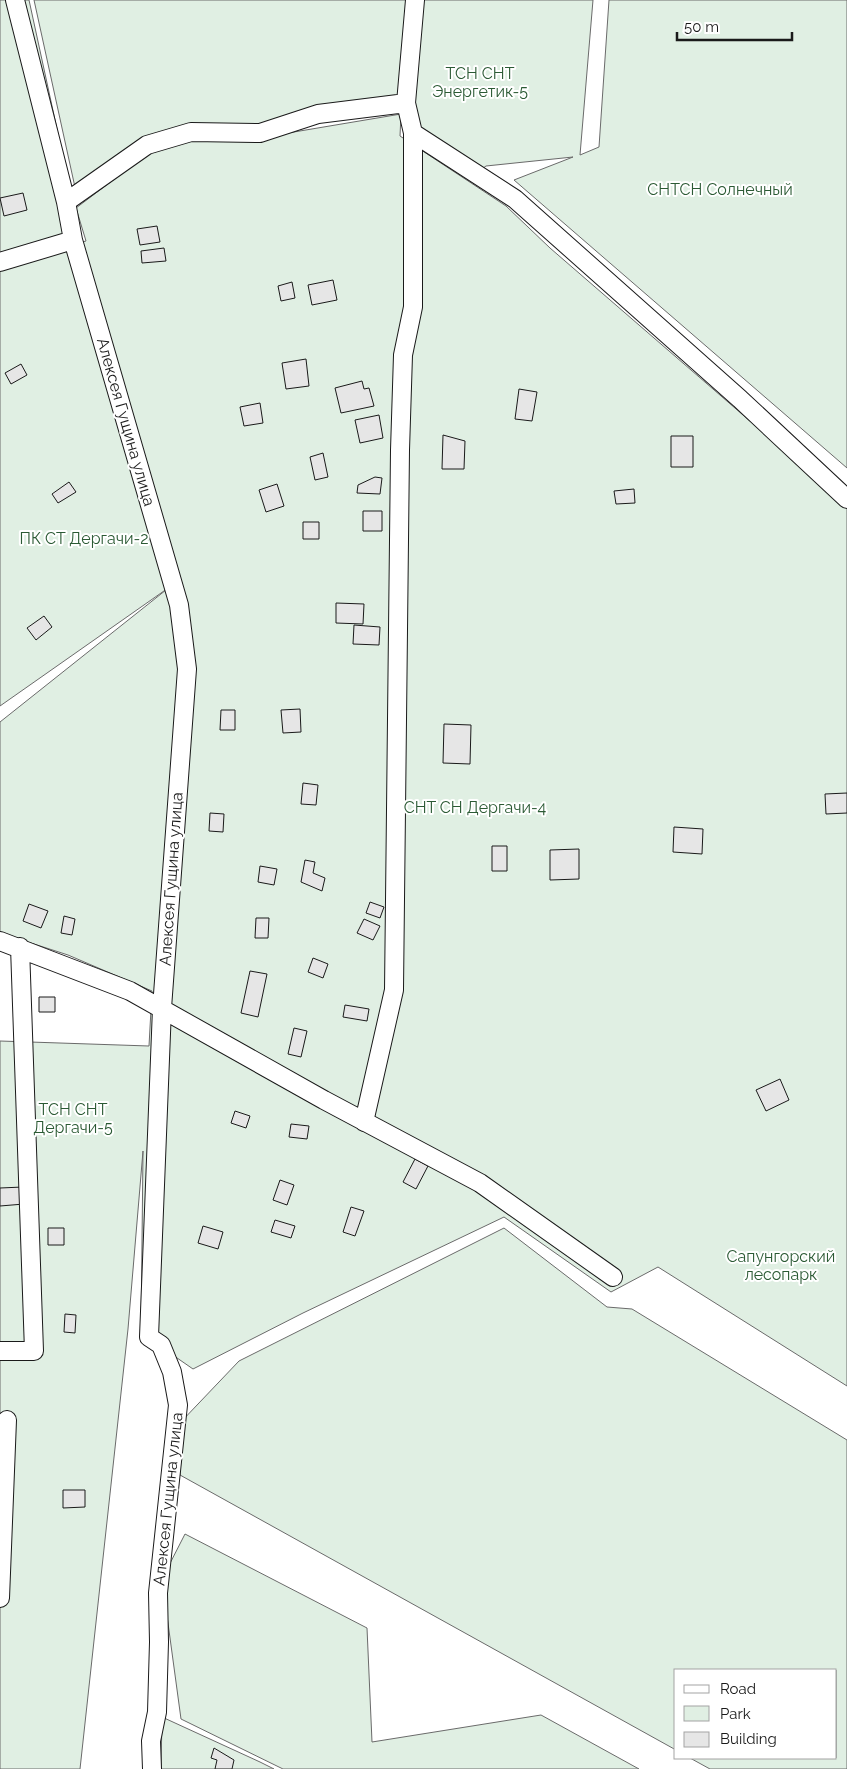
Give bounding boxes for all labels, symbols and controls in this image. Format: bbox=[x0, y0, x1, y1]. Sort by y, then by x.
scale bar bbox=[677, 10, 792, 42]
text: 50 m bbox=[684, 18, 719, 36]
park label: ТСН СНТ Энергетик-5 bbox=[432, 64, 528, 101]
park label: СНТСН Солнечный bbox=[647, 180, 793, 199]
street label: Алексея Гущина улица bbox=[93, 336, 159, 508]
park label: ПК СТ Дергачи-2 bbox=[19, 529, 149, 548]
street label: Алексея Гущина улица bbox=[155, 791, 187, 967]
park label: СНТ СН Дергачи-4 bbox=[404, 798, 547, 817]
park label: ТСН СНТ Дергачи-5 bbox=[33, 1100, 113, 1137]
park label: Сапунгорский лесопарк bbox=[727, 1247, 835, 1284]
street label: Алексея Гущина улица bbox=[149, 1411, 187, 1587]
legend bbox=[674, 1669, 837, 1759]
text: Road bbox=[720, 1680, 756, 1698]
text: Park bbox=[720, 1705, 751, 1723]
text: Building bbox=[720, 1730, 777, 1748]

